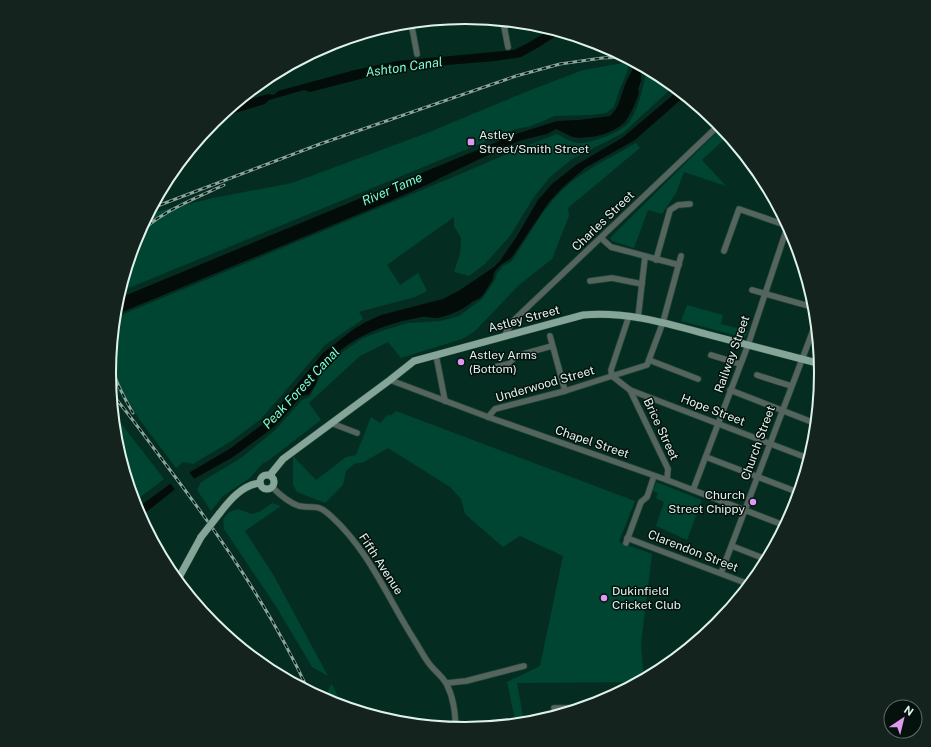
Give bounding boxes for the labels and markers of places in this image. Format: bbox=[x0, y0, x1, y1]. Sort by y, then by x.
place label: Astley Street/Smith Street bbox=[479, 128, 590, 156]
marker: Astley Street/Smith Street bbox=[466, 137, 476, 147]
place label: Astley Arms (Bottom) bbox=[469, 348, 537, 376]
marker: Astley Arms (Bottom) bbox=[456, 357, 466, 367]
place label: Church Street Chippy bbox=[668, 488, 746, 516]
marker: Church Street Chippy bbox=[748, 497, 758, 507]
place label: Dukinfield Cricket Club bbox=[612, 584, 681, 612]
marker: Dukinfield Cricket Club bbox=[599, 593, 609, 603]

